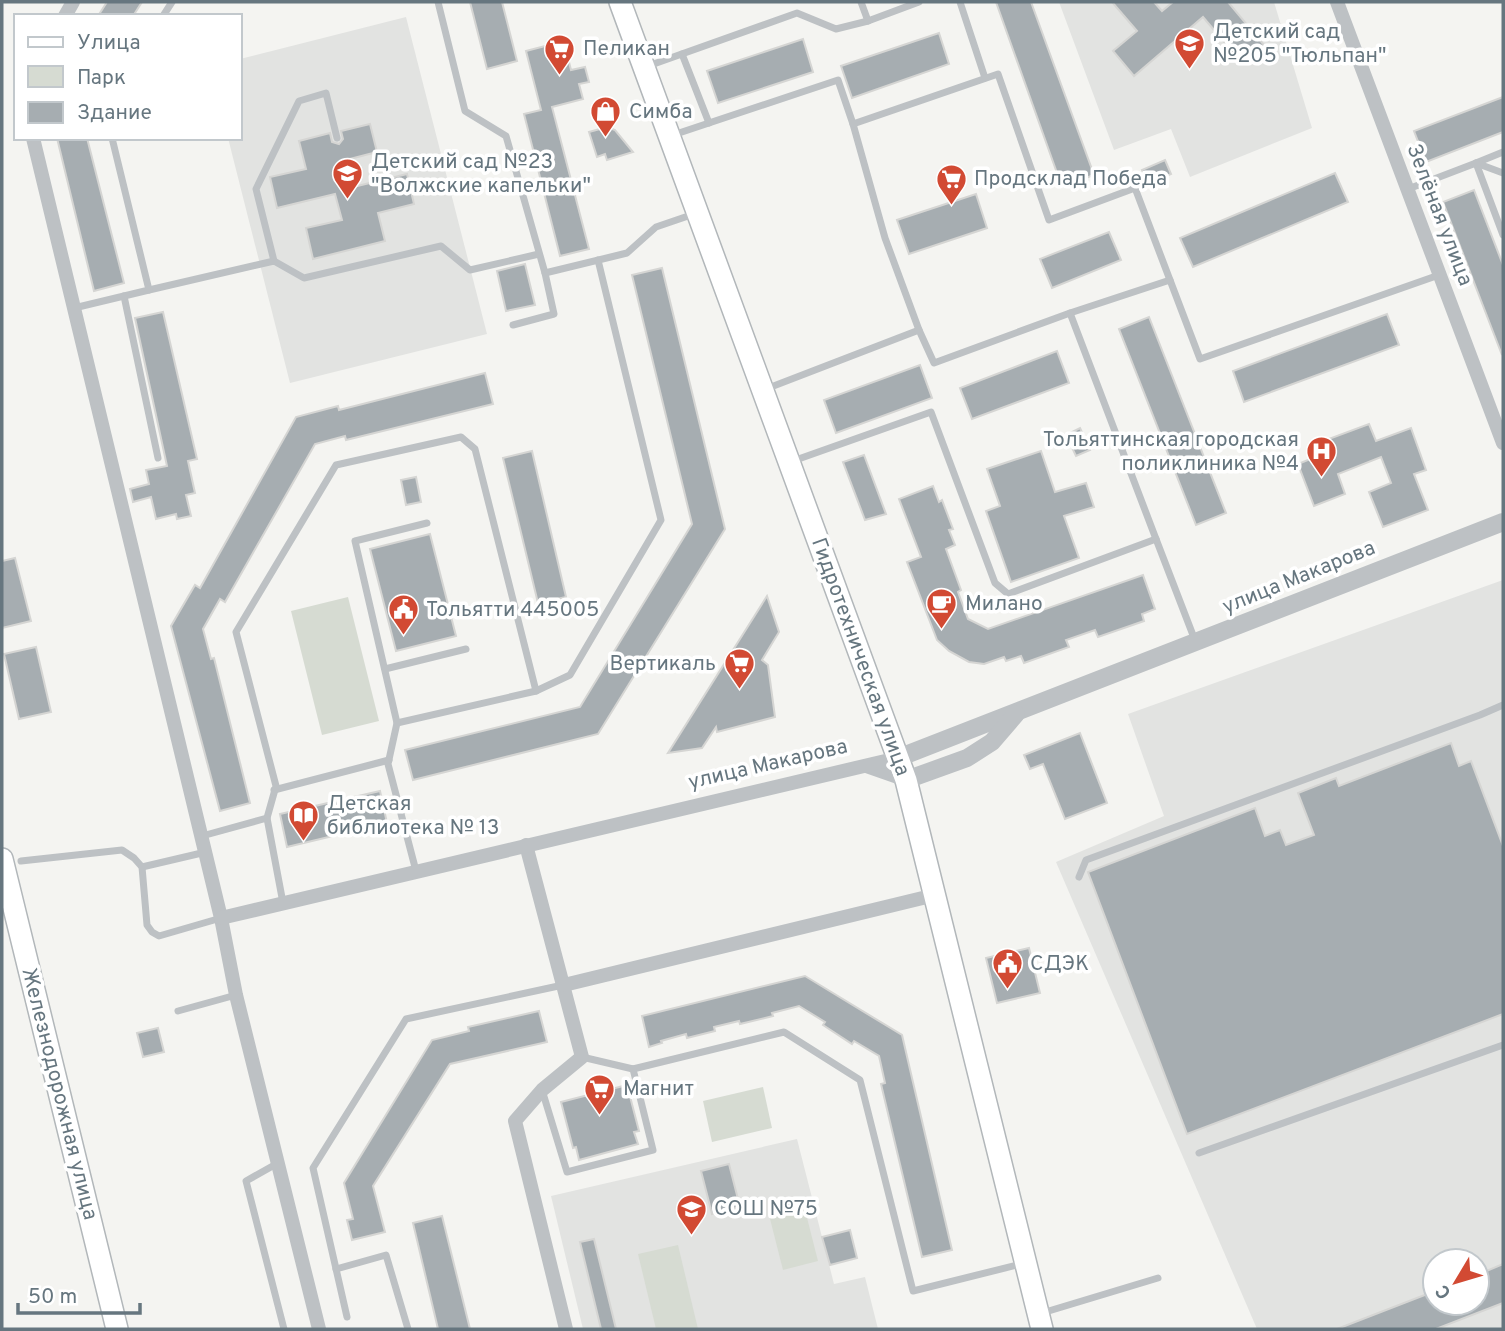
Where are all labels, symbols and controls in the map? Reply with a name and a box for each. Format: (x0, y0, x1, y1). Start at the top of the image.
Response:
legend (14, 14, 242, 140)
place label: Детский сад №205 "Тюльпан" (1213, 19, 1386, 70)
school or university icon: Детский сад №205 "Тюльпан" (1173, 27, 1207, 71)
text: Улица (77, 30, 141, 57)
supermarket icon: Пеликан (543, 32, 577, 76)
place label: Пеликан (583, 36, 670, 63)
text: Парк (77, 65, 126, 92)
shop icon: Симба (589, 95, 623, 139)
place label: Симба (629, 99, 693, 126)
text: Здание (77, 100, 152, 127)
street label: Зелёная улица (1400, 140, 1478, 290)
place label: Детский сад №23 "Волжские капельки" (371, 149, 591, 200)
school or university icon: Детский сад №23 "Волжские капельки" (331, 157, 365, 201)
supermarket icon: Продсклад Победа (934, 162, 968, 206)
place label: Продсклад Победа (974, 166, 1167, 193)
place label: Тольяттинская городская поликлиника №4 (1043, 427, 1299, 478)
hospital icon: Тольяттинская городская поликлиника №4 (1305, 435, 1339, 479)
street label: Гидротехническая улица (804, 534, 916, 780)
street label: улица Макарова (1219, 535, 1379, 621)
cafe icon: Милано (925, 587, 959, 631)
place label: Милано (965, 591, 1043, 618)
public building icon: Тольятти 445005 (386, 593, 420, 637)
place label: Тольятти 445005 (426, 597, 599, 624)
supermarket icon: Вертикаль (722, 647, 756, 691)
place label: Вертикаль (609, 651, 716, 678)
street label: улица Макарова (686, 734, 850, 796)
place label: Детская библиотека № 13 (327, 791, 499, 842)
library icon: Детская библиотека № 13 (287, 799, 321, 843)
public building icon: СДЭК (990, 947, 1024, 991)
place label: СДЭК (1030, 951, 1089, 978)
street label: Железнодорожная улица (15, 965, 103, 1223)
supermarket icon: Магнит (583, 1072, 617, 1116)
place label: Магнит (623, 1076, 694, 1103)
school or university icon: СОШ №75 (674, 1192, 708, 1236)
place label: СОШ №75 (714, 1196, 818, 1223)
north arrow (1421, 1247, 1491, 1317)
scale bar (18, 1272, 140, 1316)
text: С (1431, 1279, 1457, 1303)
text: 50 m (28, 1284, 77, 1311)

